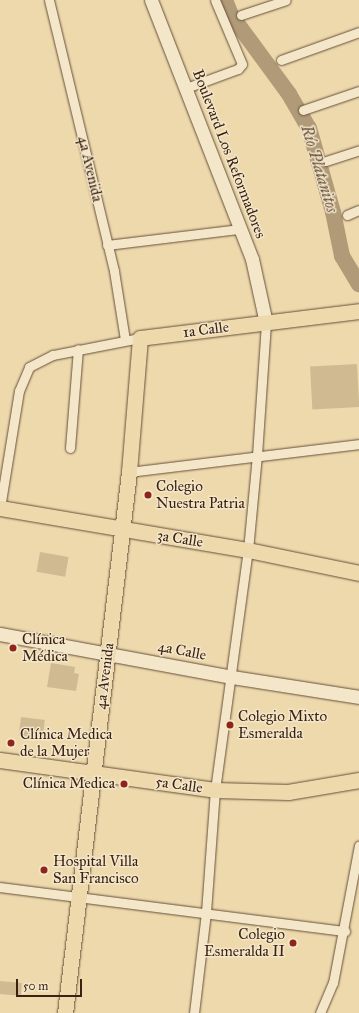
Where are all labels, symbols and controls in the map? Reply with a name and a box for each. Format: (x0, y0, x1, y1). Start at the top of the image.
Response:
street label: Boulevard Los Reformadores (188, 67, 270, 241)
water label: Río Platanitos (297, 123, 341, 215)
street label: 4a Avenida (74, 134, 106, 204)
street label: 1a Calle (182, 318, 230, 342)
place label: Colegio Nuestra Patria (156, 477, 245, 512)
marker: Colegio Nuestra Patria (143, 490, 153, 500)
street label: 3a Calle (156, 526, 204, 552)
place label: Clínica Médica (22, 630, 68, 665)
street label: 4a Calle (156, 638, 208, 664)
marker: Clínica Médica (7, 642, 19, 654)
street label: 4a Avenida (92, 642, 118, 710)
place label: Colegio Mixto Esmeralda (238, 707, 327, 742)
marker: Colegio Mixto Esmeralda (225, 720, 235, 730)
place label: Clínica Medica de la Mujer (20, 725, 112, 760)
marker: Clínica Medica de la Mujer (5, 737, 17, 749)
street label: 5a Calle (154, 773, 204, 797)
place label: Clínica Medica (23, 775, 115, 793)
marker: Clínica Medica (118, 778, 130, 790)
place label: Hospital Villa San Francisco (53, 852, 139, 887)
marker: Hospital Villa San Francisco (38, 864, 50, 876)
place label: Colegio Esmeralda II (204, 925, 285, 960)
marker: Colegio Esmeralda II (288, 938, 298, 948)
scale bar (18, 971, 84, 997)
text: 50 m (23, 979, 48, 993)

